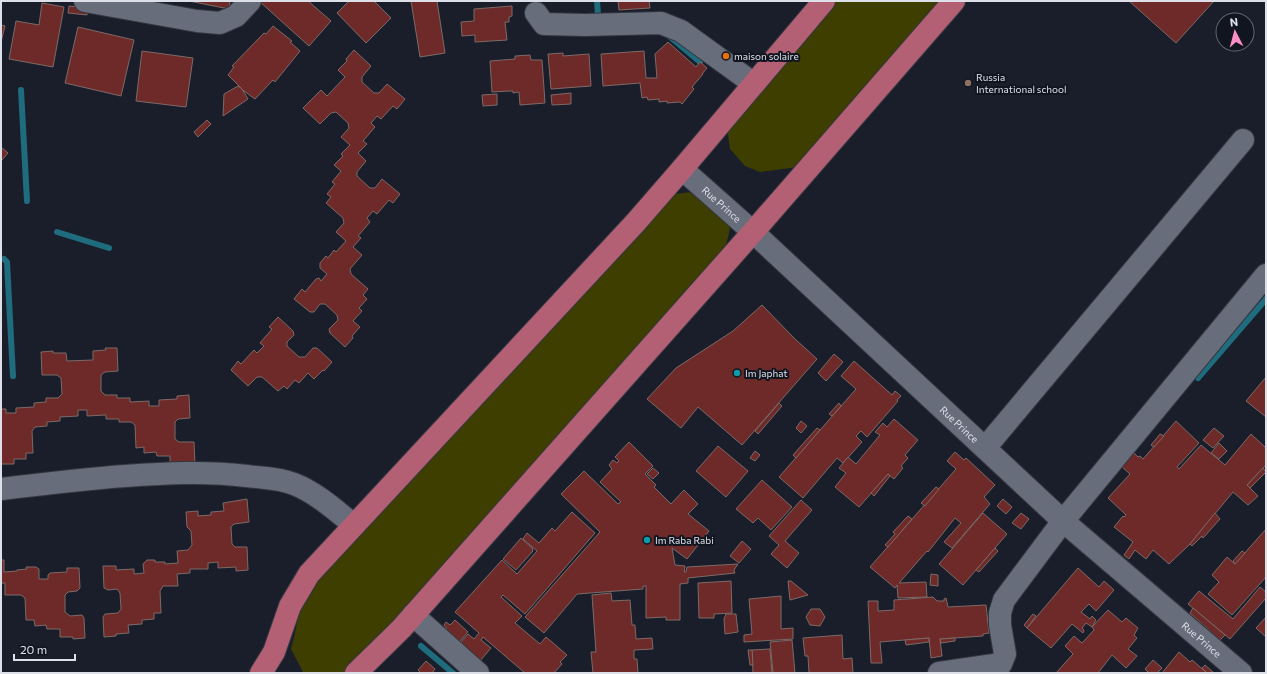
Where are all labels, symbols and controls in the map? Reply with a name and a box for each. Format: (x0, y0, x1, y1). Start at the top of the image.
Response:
north arrow (1215, 12, 1255, 52)
text: N (1229, 15, 1239, 28)
place label: maison solaire (734, 50, 799, 62)
marker: maison solaire (721, 51, 731, 61)
place label: Russia International school (976, 71, 1067, 95)
marker: Russia International school (963, 78, 973, 88)
street label: Rue Prince (700, 184, 744, 225)
place label: Im Japhat (745, 367, 788, 379)
marker: Im Japhat (732, 368, 742, 378)
street label: Rue Prince (938, 403, 981, 445)
place label: Im Raba Rabi (655, 534, 714, 546)
marker: Im Raba Rabi (642, 535, 652, 545)
street label: Rue Prince (1179, 619, 1224, 660)
scale bar (14, 636, 75, 662)
text: 20 m (20, 642, 47, 656)

